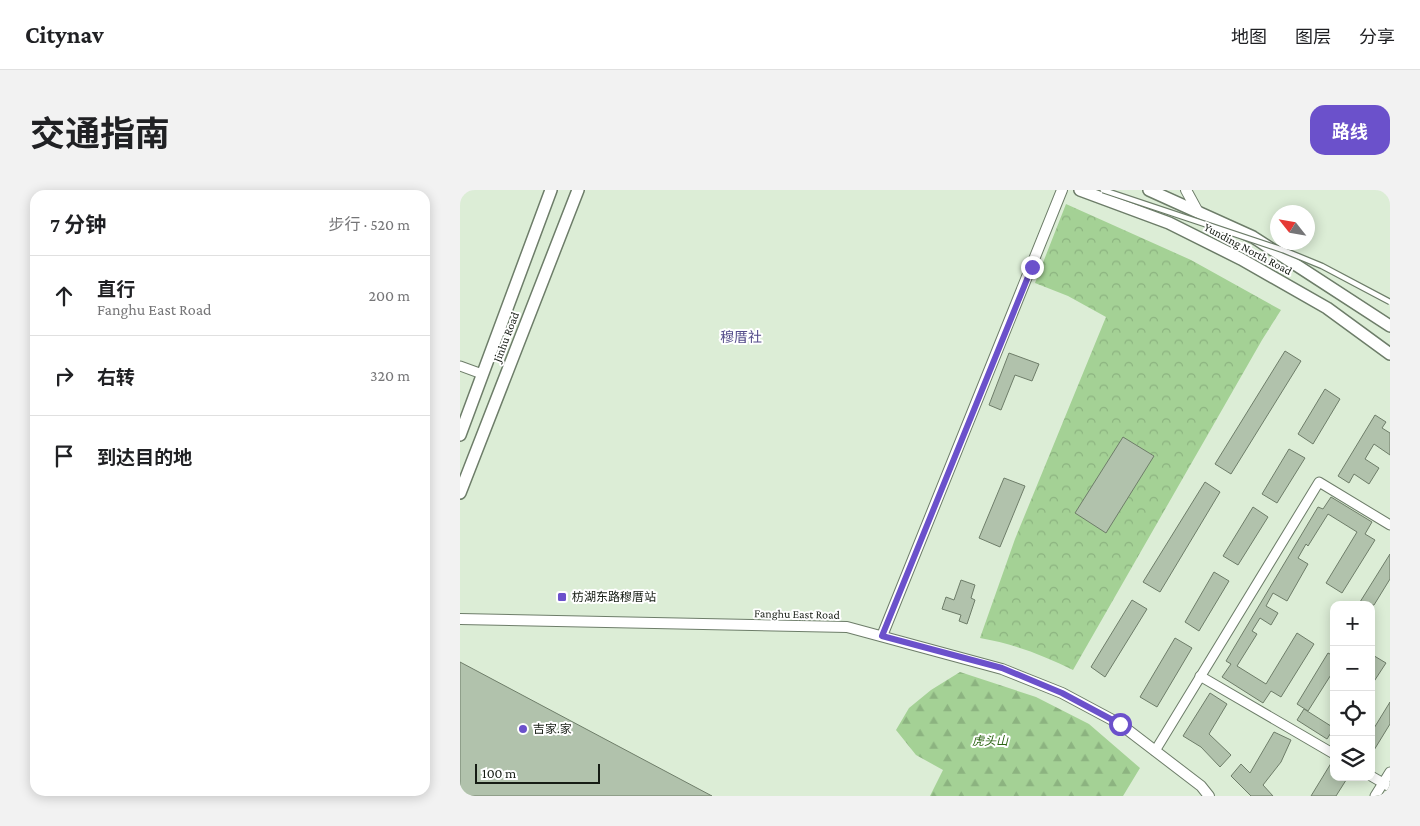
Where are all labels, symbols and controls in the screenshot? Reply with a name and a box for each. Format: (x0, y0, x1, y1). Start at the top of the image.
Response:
text: Citynav (25, 21, 104, 48)
text: 地图 (1231, 27, 1267, 47)
text: 图层 (1295, 27, 1331, 47)
text: 分享 (1359, 27, 1395, 47)
button: 路线 (1310, 105, 1390, 155)
text: 交通指南 (30, 115, 170, 154)
north arrow (1270, 205, 1315, 250)
text: 7 分钟 (50, 213, 106, 237)
text: 步行 · 520 m (328, 216, 410, 233)
street label: Yunding North Road (1202, 220, 1295, 278)
route end (1021, 256, 1044, 279)
text: 直行 (97, 279, 135, 300)
icon: ahead (50, 282, 78, 310)
text: 200 m (368, 287, 410, 304)
text: Fanghu East Road (97, 301, 211, 318)
street label: Jinhu Road (490, 309, 522, 365)
district label: 穆厝社 (720, 329, 762, 345)
icon: right (50, 362, 78, 390)
text: 右转 (97, 367, 135, 388)
text: 320 m (370, 367, 410, 384)
icon: arrive (50, 442, 78, 470)
text: 到达目的地 (97, 447, 192, 468)
place label: 枋湖东路穆厝站 (572, 590, 656, 604)
marker: 枋湖东路穆厝站 (556, 591, 568, 603)
map controls (1330, 601, 1375, 781)
button: + (1330, 601, 1375, 646)
street label: Fanghu East Road (754, 606, 841, 622)
button: − (1330, 646, 1375, 691)
button: locate (1330, 691, 1375, 736)
route start (1109, 713, 1132, 736)
place label: 吉家.家 (533, 722, 572, 736)
marker: 吉家.家 (517, 723, 529, 735)
park label: 虎头山 (972, 734, 1009, 748)
button: layers (1330, 736, 1375, 781)
scale bar (475, 761, 600, 784)
text: 100 m (482, 765, 516, 781)

